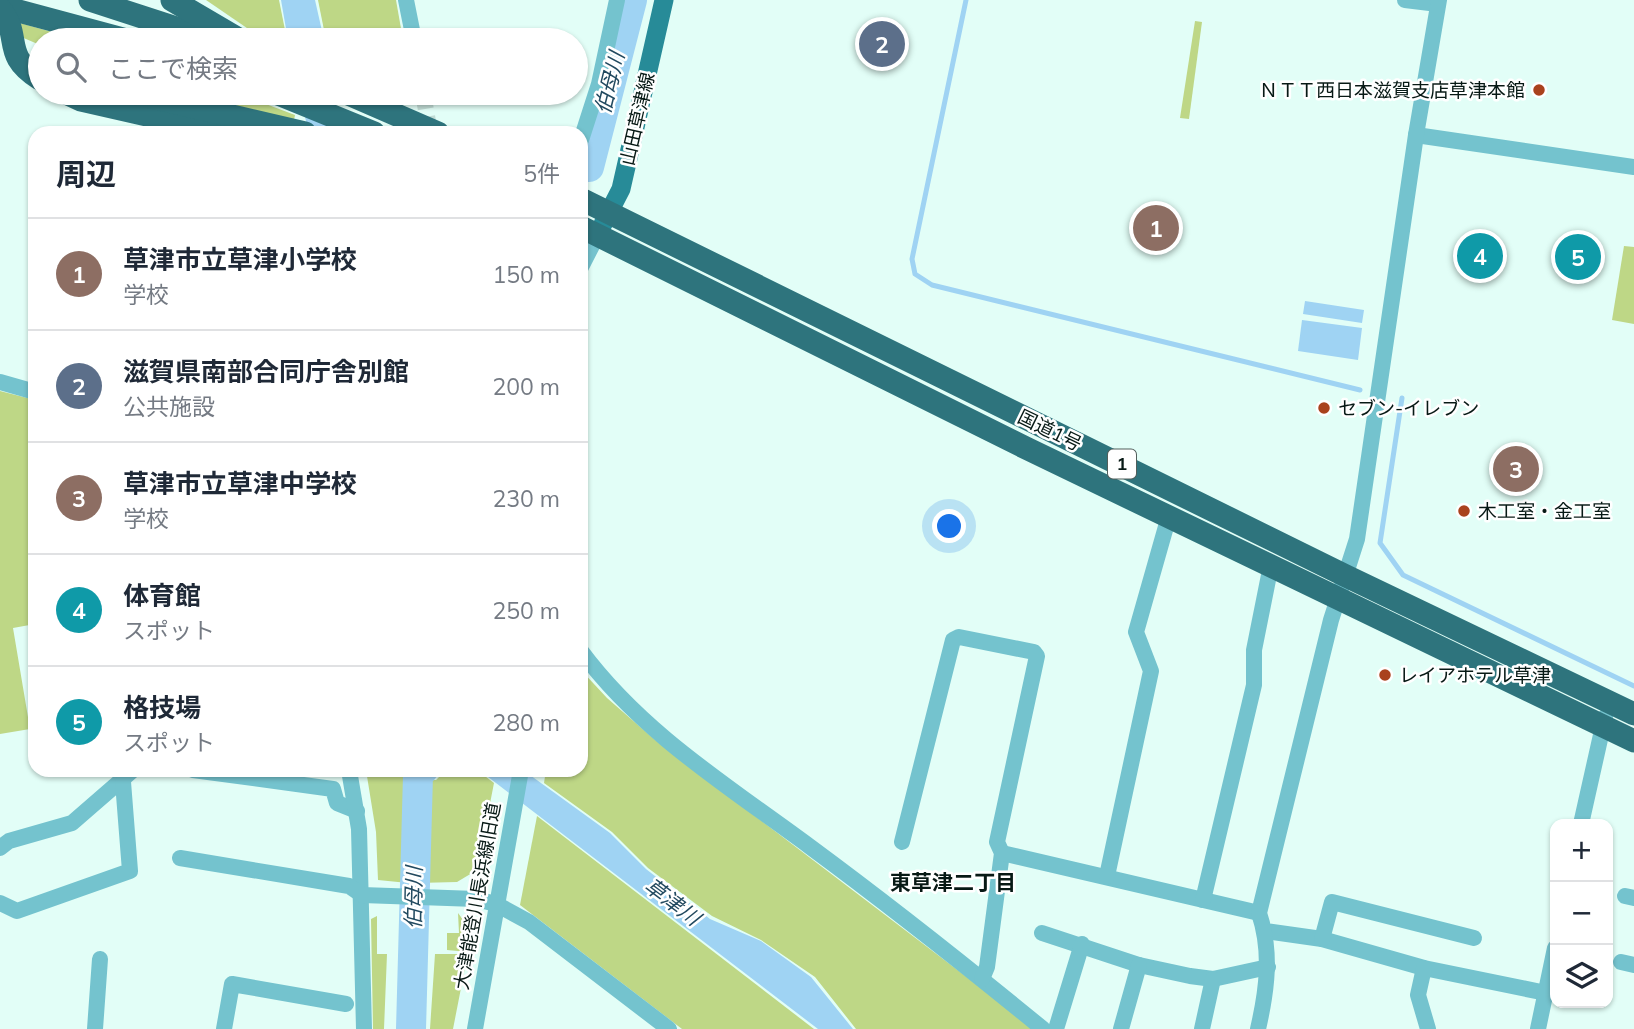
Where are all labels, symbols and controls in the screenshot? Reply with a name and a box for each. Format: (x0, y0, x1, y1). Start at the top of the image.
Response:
pin: 2 (859, 18, 905, 70)
search box (28, 28, 588, 105)
water label: 伯母川 (589, 47, 630, 116)
icon: search (52, 48, 90, 86)
text: ここで検索 (108, 52, 238, 85)
street label: 山田草津線 (615, 70, 659, 168)
place label: ＮＴＴ西日本滋賀支店草津本館 (1259, 78, 1525, 102)
marker: ＮＴＴ西日本滋賀支店草津本館 (1531, 82, 1547, 98)
text: 周辺 (56, 155, 116, 193)
text: 5件 (523, 159, 560, 188)
pin: 1 (1133, 202, 1179, 254)
pin: 4 (1457, 230, 1503, 282)
pin: 5 (1555, 231, 1601, 283)
text: 草津市立草津小学校 (123, 243, 357, 276)
text: 1 (72, 260, 86, 289)
text: 150 m (492, 260, 560, 289)
text: 学校 (123, 280, 169, 309)
text: 滋賀県南部合同庁舎別館 (123, 355, 409, 388)
text: 2 (72, 372, 86, 401)
text: 200 m (492, 372, 560, 401)
text: 公共施設 (123, 392, 215, 421)
place label: セブン-イレブン (1338, 396, 1479, 420)
marker: セブン-イレブン (1316, 400, 1332, 416)
street label: 国道1号 (1014, 404, 1086, 456)
pin: 3 (1493, 443, 1539, 495)
road number: 1 (1108, 450, 1136, 478)
text: 草津市立草津中学校 (123, 467, 357, 500)
text: 3 (72, 484, 86, 513)
text: 230 m (492, 484, 560, 513)
place label: 木工室・金工室 (1478, 499, 1611, 523)
marker: 木工室・金工室 (1456, 503, 1472, 519)
text: 学校 (123, 504, 169, 533)
your location (932, 509, 966, 543)
text: 体育館 (123, 579, 201, 612)
text: 4 (72, 596, 86, 625)
text: 250 m (492, 596, 560, 625)
text: スポット (123, 616, 215, 645)
place label: レイアホテル草津 (1399, 663, 1551, 687)
marker: レイアホテル草津 (1377, 667, 1393, 683)
text: 格技場 (123, 691, 201, 724)
text: 5 (72, 708, 86, 737)
text: 280 m (492, 708, 560, 737)
text: スポット (123, 728, 215, 757)
street label: 大津能登川長浜線旧道 (449, 800, 505, 992)
map controls (1550, 819, 1613, 1008)
button: + (1550, 819, 1613, 882)
water label: 伯母川 (399, 864, 427, 930)
district label: 東草津二丁目 (890, 869, 1016, 895)
water label: 草津川 (640, 872, 707, 932)
button: − (1550, 882, 1613, 945)
button: layers (1550, 945, 1613, 1008)

